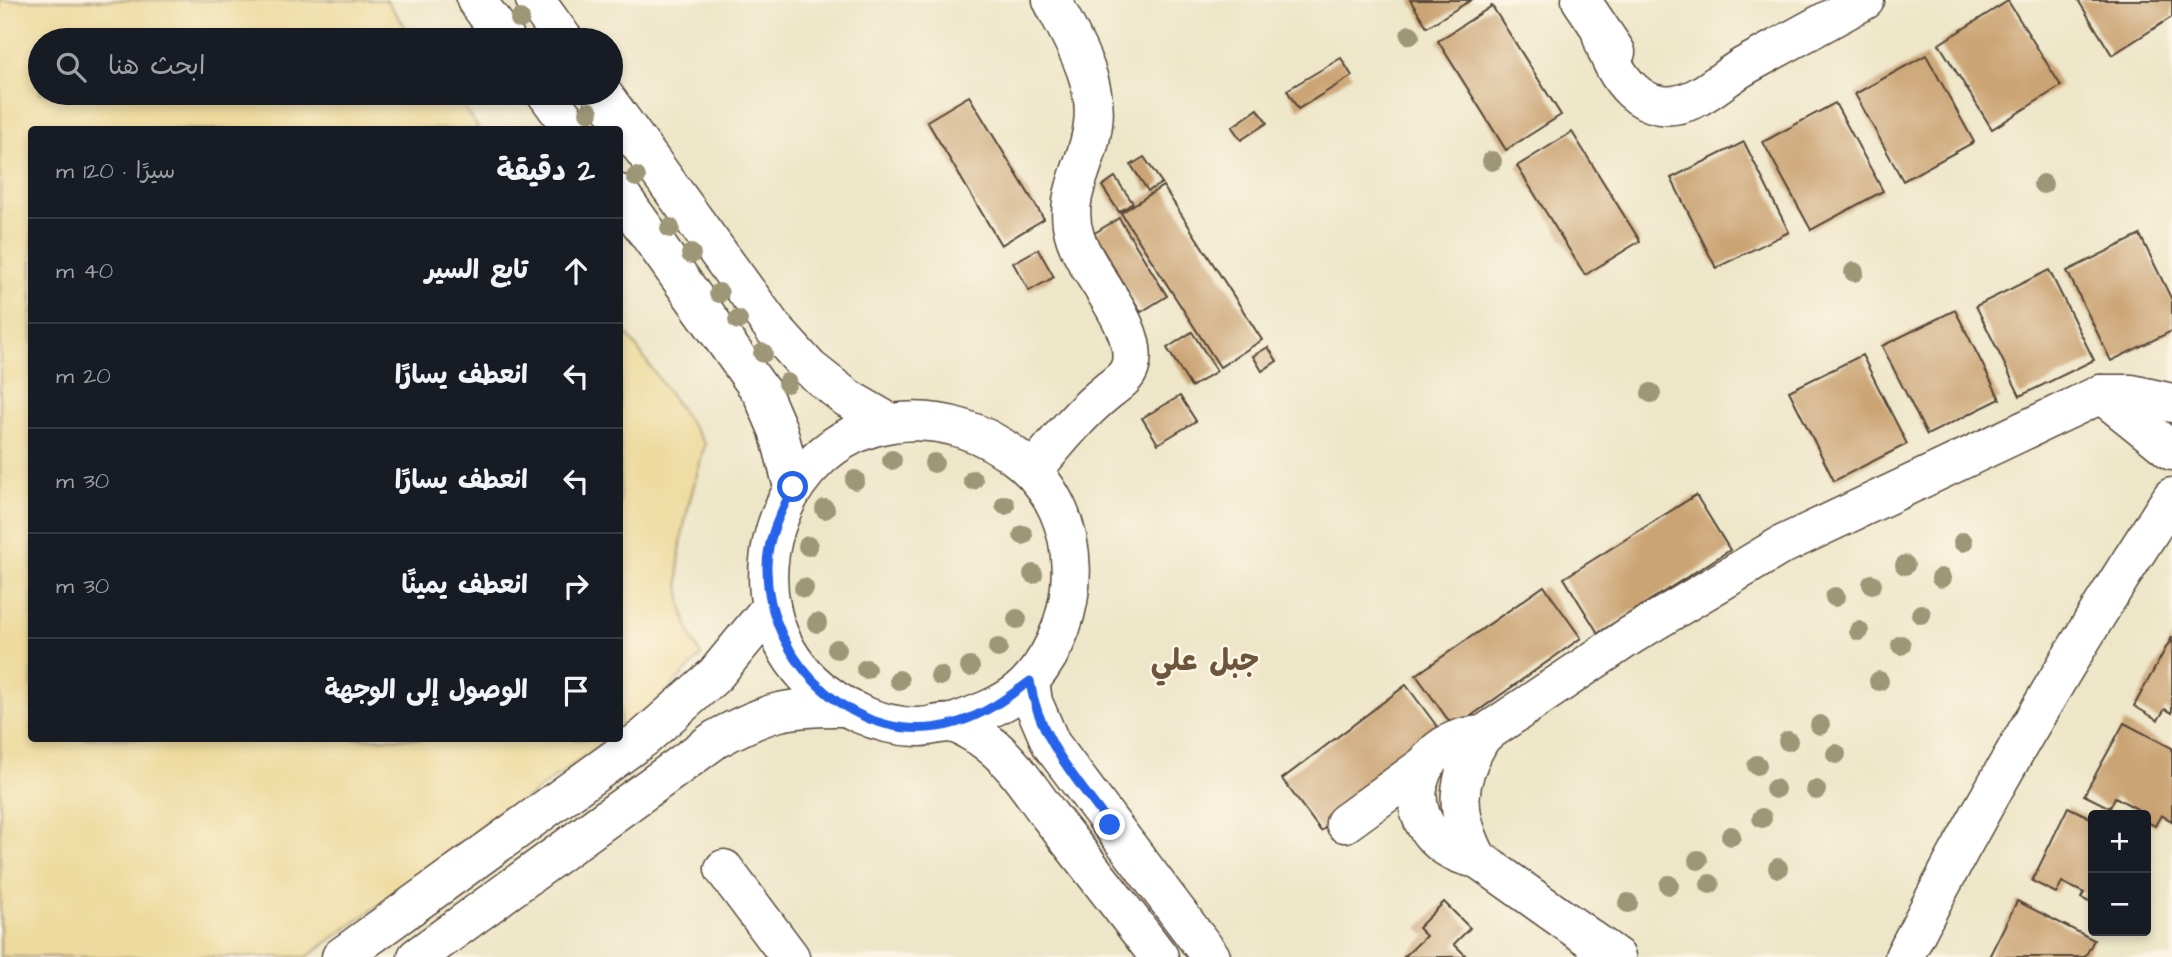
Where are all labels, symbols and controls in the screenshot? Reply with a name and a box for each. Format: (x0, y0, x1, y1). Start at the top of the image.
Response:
search box (28, 28, 623, 105)
icon: search (52, 48, 90, 86)
text: ابحث هنا (108, 48, 205, 84)
text: 2 دقيقة (497, 150, 595, 192)
text: سيرًا · 120 m (56, 155, 175, 187)
text: تابع السير (425, 252, 528, 288)
icon: ahead (557, 252, 595, 290)
text: 40 m (56, 255, 113, 287)
text: انعطف يسارًا (395, 357, 528, 393)
icon: left (557, 357, 595, 395)
text: 20 m (56, 360, 111, 392)
text: انعطف يسارًا (395, 462, 528, 498)
icon: left (557, 462, 595, 500)
text: 30 m (56, 465, 109, 497)
route start (777, 471, 808, 502)
text: انعطف يمينًا (401, 567, 528, 603)
icon: right (557, 567, 595, 605)
text: 30 m (56, 570, 109, 602)
district label: جبل علي (1151, 640, 1259, 686)
text: الوصول إلى الوجهة (324, 672, 528, 708)
icon: arrive (557, 672, 595, 710)
route end (1094, 809, 1125, 840)
map controls (2088, 810, 2151, 936)
button: + (2088, 810, 2151, 873)
button: − (2088, 873, 2151, 936)

